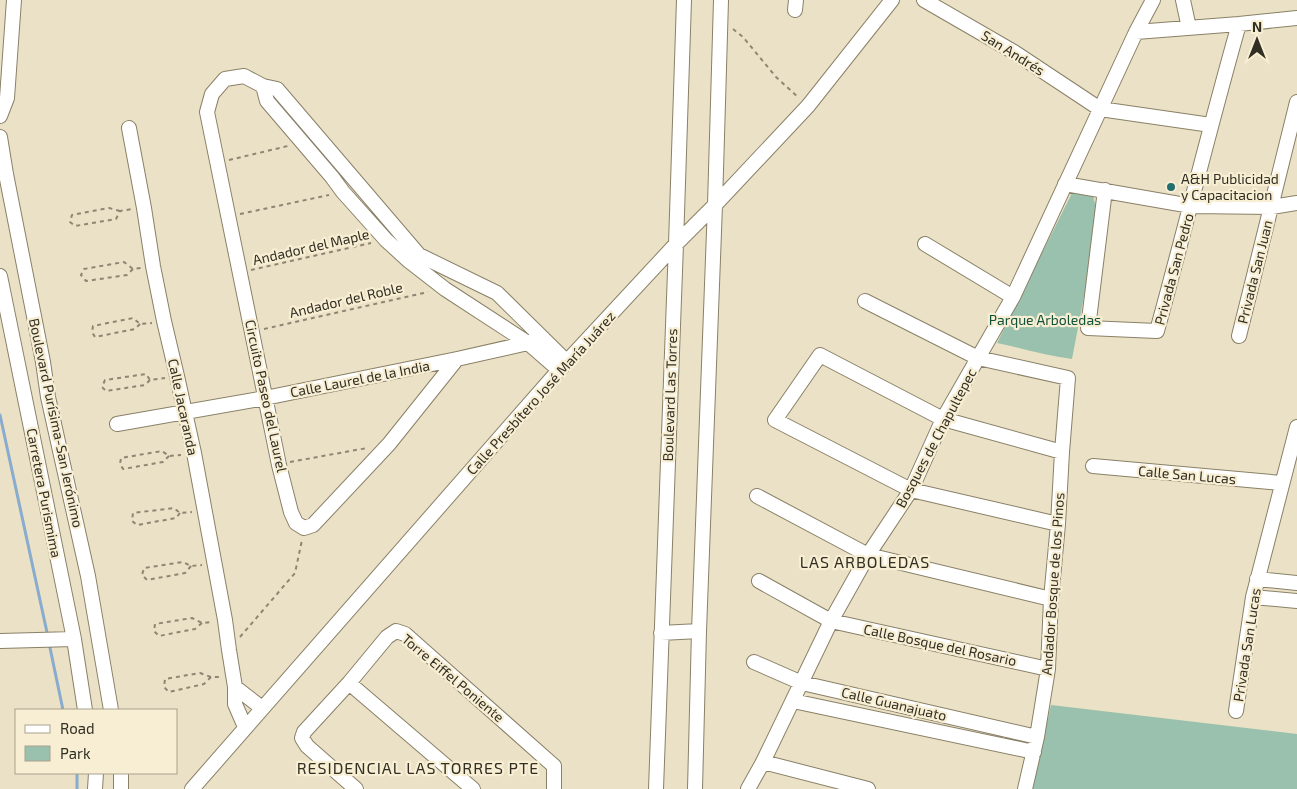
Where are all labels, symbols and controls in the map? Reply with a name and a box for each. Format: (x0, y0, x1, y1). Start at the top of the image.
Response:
north arrow (1232, 15, 1282, 65)
text: N (1252, 18, 1262, 35)
street label: San Andrés (978, 26, 1048, 79)
place label: A&H Publicidad y Capacitacion (1181, 170, 1279, 203)
marker: A&H Publicidad y Capacitacion (1165, 181, 1177, 193)
street label: Privada San Pedro (1150, 211, 1197, 327)
street label: Privada San Juan (1233, 218, 1276, 326)
street label: Andador del Maple (251, 225, 371, 268)
street label: Andador del Roble (288, 278, 404, 321)
street label: Calle Presbítero José María Juárez (463, 307, 619, 478)
park label: Parque Arboledas (989, 311, 1101, 328)
street label: Boulevard Purísima-San Jerónimo (26, 317, 87, 529)
street label: Circuito Paseo del Laurel (242, 318, 291, 475)
street label: Boulevard Las Torres (659, 328, 680, 462)
street label: Calle Jacaranda (165, 357, 202, 457)
street label: Calle Laurel de la India (289, 357, 431, 400)
street label: Bosques de Chapultepec (892, 365, 980, 510)
street label: Carretera Purismima (24, 427, 65, 559)
street label: Calle San Lucas (1137, 462, 1237, 487)
street label: Andador Bosque de los Pinos (1038, 492, 1067, 676)
district label: LAS ARBOLEDAS (800, 552, 930, 571)
street label: Privada San Lucas (1229, 587, 1264, 703)
street label: Calle Bosque del Rosario (862, 620, 1018, 669)
street label: Torre Eiffel Poniente (399, 630, 508, 725)
street label: Calle Guanajuato (840, 683, 948, 724)
legend (15, 709, 178, 774)
text: Road (60, 719, 95, 737)
text: Park (60, 744, 91, 762)
district label: RESIDENCIAL LAS TORRES PTE (297, 758, 539, 777)

